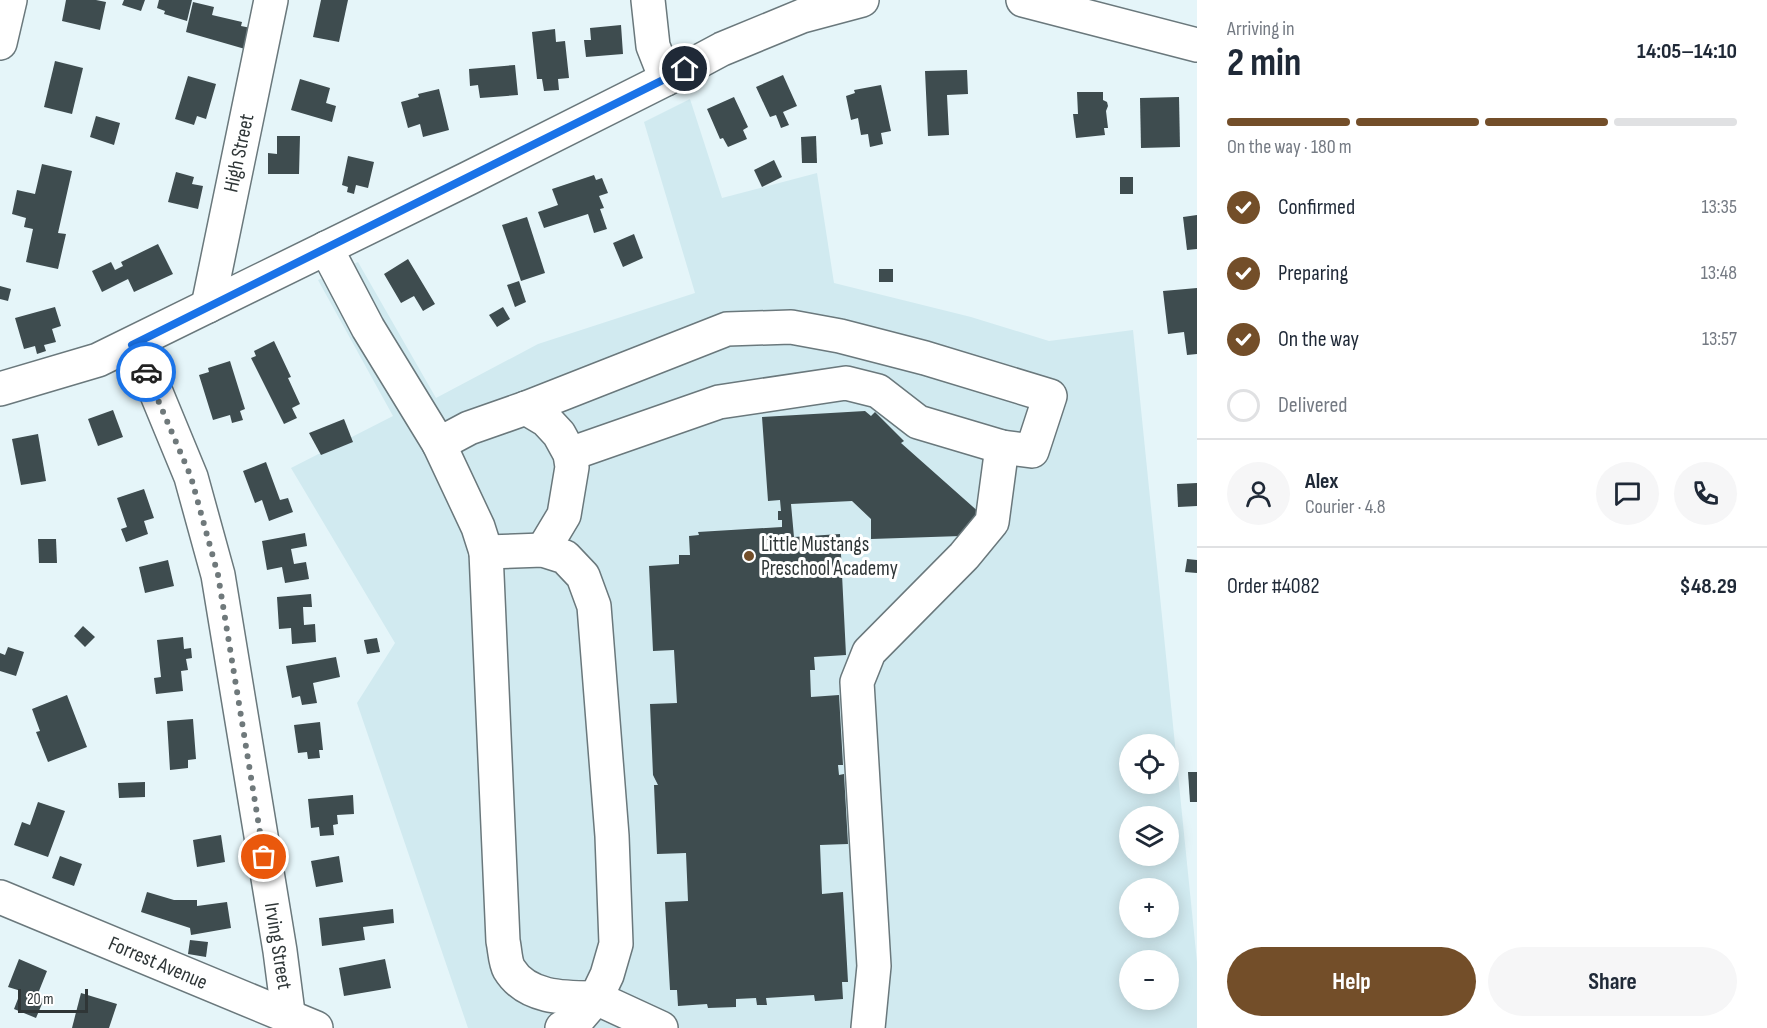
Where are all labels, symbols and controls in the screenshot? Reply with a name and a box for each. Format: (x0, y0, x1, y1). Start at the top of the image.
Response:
text: Arriving in (1227, 17, 1295, 41)
text: 14:05–14:10 (1637, 38, 1737, 65)
text: 2 min (1227, 40, 1301, 87)
pin (659, 43, 710, 94)
icon: home (668, 52, 701, 85)
street label: High Street (218, 111, 260, 195)
text: On the way · 180 m (1227, 135, 1352, 159)
icon: check (1227, 191, 1260, 224)
text: Confirmed (1278, 194, 1355, 221)
text: 13:35 (1701, 195, 1737, 219)
icon: check (1227, 257, 1260, 290)
text: Preparing (1278, 260, 1348, 287)
text: 13:48 (1701, 261, 1737, 285)
icon: check (1227, 323, 1260, 356)
text: On the way (1278, 326, 1359, 353)
text: 13:57 (1702, 327, 1737, 351)
courier (116, 342, 176, 402)
icon: car (130, 356, 163, 389)
text: Delivered (1278, 392, 1347, 419)
button: person (1227, 462, 1290, 525)
button: chat (1596, 462, 1659, 525)
button: phone (1674, 462, 1737, 525)
text: Alex (1305, 468, 1338, 495)
text: Courier · 4.8 (1305, 495, 1386, 519)
place label: Little Mustangs Preschool Academy (761, 532, 898, 581)
marker: Little Mustangs Preschool Academy (742, 549, 756, 563)
text: Order #4082 (1227, 573, 1320, 600)
text: $48.29 (1680, 573, 1737, 600)
map controls (1119, 734, 1179, 1010)
button: locate (1119, 734, 1179, 794)
button: layers (1119, 806, 1179, 866)
pin (238, 831, 289, 882)
icon: bag (247, 840, 280, 873)
button: + (1119, 878, 1179, 938)
street label: Irving Street (259, 901, 297, 991)
street label: Forrest Avenue (105, 931, 211, 995)
button: Help (1227, 947, 1476, 1016)
button: Share (1488, 947, 1737, 1016)
button: − (1119, 950, 1179, 1010)
scale bar (18, 986, 88, 1014)
text: 20 m (27, 990, 54, 1009)

